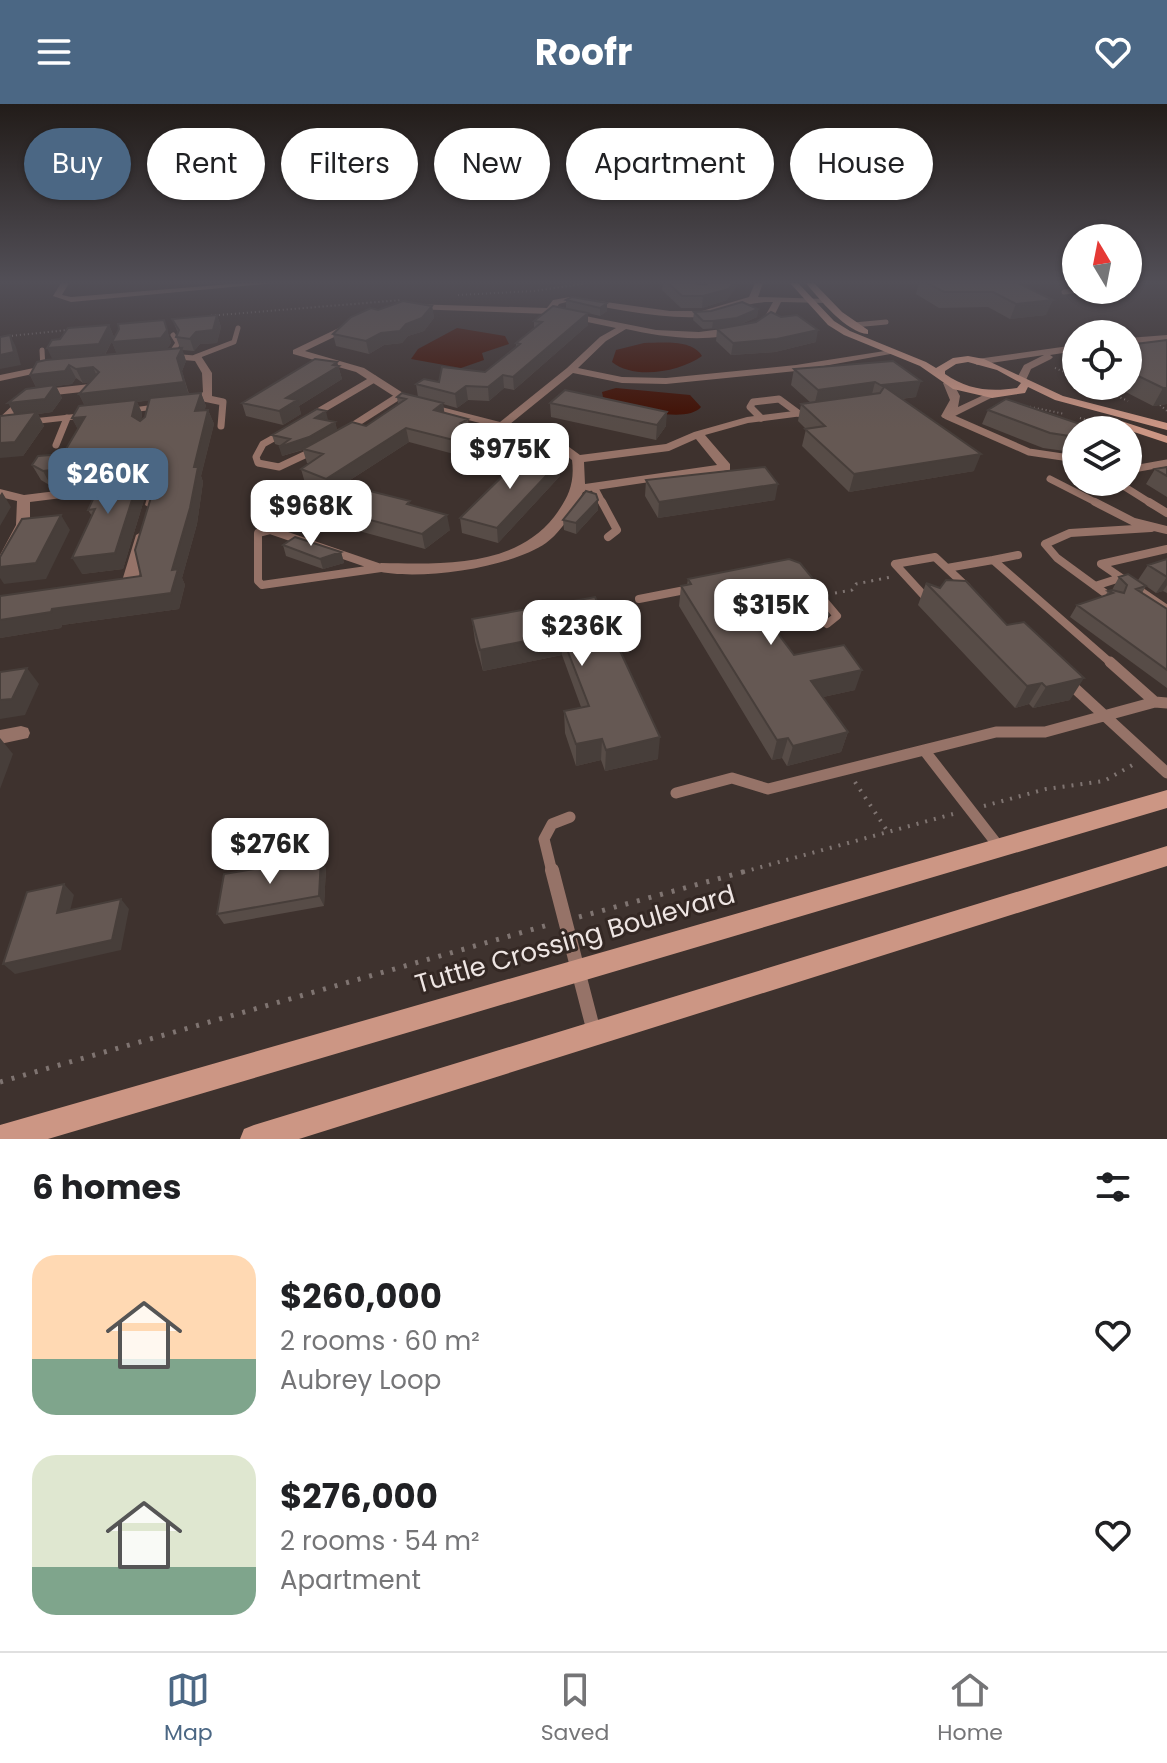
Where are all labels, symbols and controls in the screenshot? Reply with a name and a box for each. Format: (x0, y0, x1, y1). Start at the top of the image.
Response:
text: Roofr (535, 27, 632, 78)
icon: menu (32, 30, 76, 74)
icon: heart (1091, 30, 1135, 74)
chip: Buy (24, 128, 131, 200)
chip: Rent (147, 128, 265, 200)
chip: Filters (281, 128, 418, 200)
chip: New (434, 128, 550, 200)
chip: Apartment (566, 128, 774, 200)
chip: House (790, 128, 933, 200)
north arrow (1062, 224, 1142, 304)
map controls (1062, 224, 1142, 496)
button: locate (1062, 320, 1142, 400)
button: layers (1062, 416, 1142, 496)
pin: $975K (454, 423, 566, 491)
text: $975K (469, 431, 551, 467)
pin: $260K (52, 448, 164, 516)
text: $260K (66, 456, 150, 492)
pin: $968K (255, 480, 367, 548)
text: $968K (269, 488, 353, 524)
pin: $315K (715, 579, 827, 647)
text: $315K (732, 587, 810, 623)
pin: $236K (526, 600, 638, 668)
text: $236K (541, 608, 623, 644)
pin: $276K (214, 818, 326, 886)
text: $276K (230, 826, 310, 862)
street label: Tuttle Crossing Boulevard (411, 876, 739, 1002)
text: 6 homes (32, 1163, 181, 1211)
icon: filters (1091, 1165, 1135, 1209)
text: $260,000 (280, 1272, 442, 1320)
icon: home (96, 1287, 192, 1383)
icon: heart (1091, 1313, 1135, 1357)
text: 2 rooms · 60 m² (280, 1323, 480, 1359)
text: Aubrey Loop (280, 1362, 441, 1398)
text: $276,000 (280, 1472, 438, 1520)
icon: home (96, 1487, 192, 1583)
icon: heart (1091, 1513, 1135, 1557)
text: 2 rooms · 54 m² (280, 1523, 480, 1559)
text: Apartment (280, 1562, 421, 1598)
tab: Map (164, 1668, 213, 1749)
tab: Saved (541, 1668, 609, 1749)
tab: Home (937, 1668, 1003, 1749)

